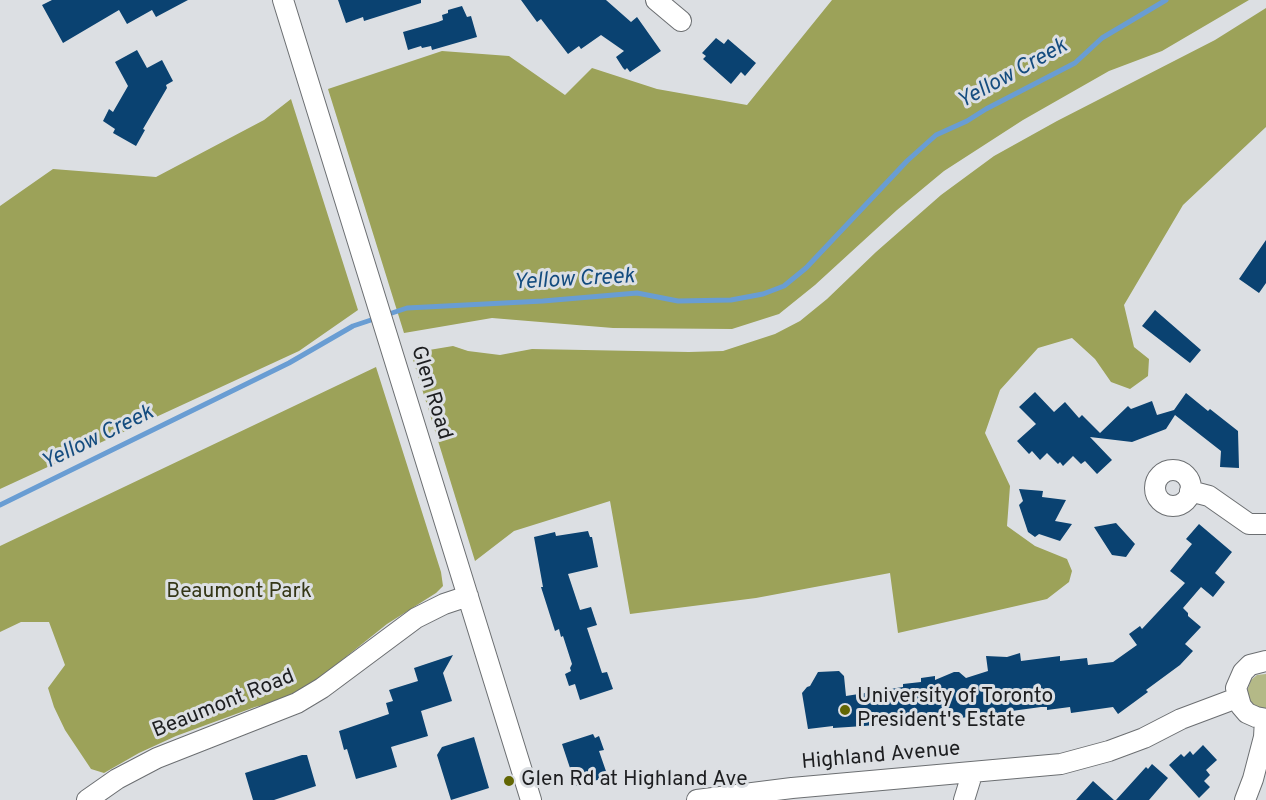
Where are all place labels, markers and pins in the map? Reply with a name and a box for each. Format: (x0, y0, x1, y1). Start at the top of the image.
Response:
place label: University of Toronto President's Estate (857, 685, 1053, 735)
marker: University of Toronto President's Estate (838, 703, 852, 717)
place label: Glen Rd at Highland Ave (521, 768, 748, 794)
marker: Glen Rd at Highland Ave (502, 774, 516, 788)

